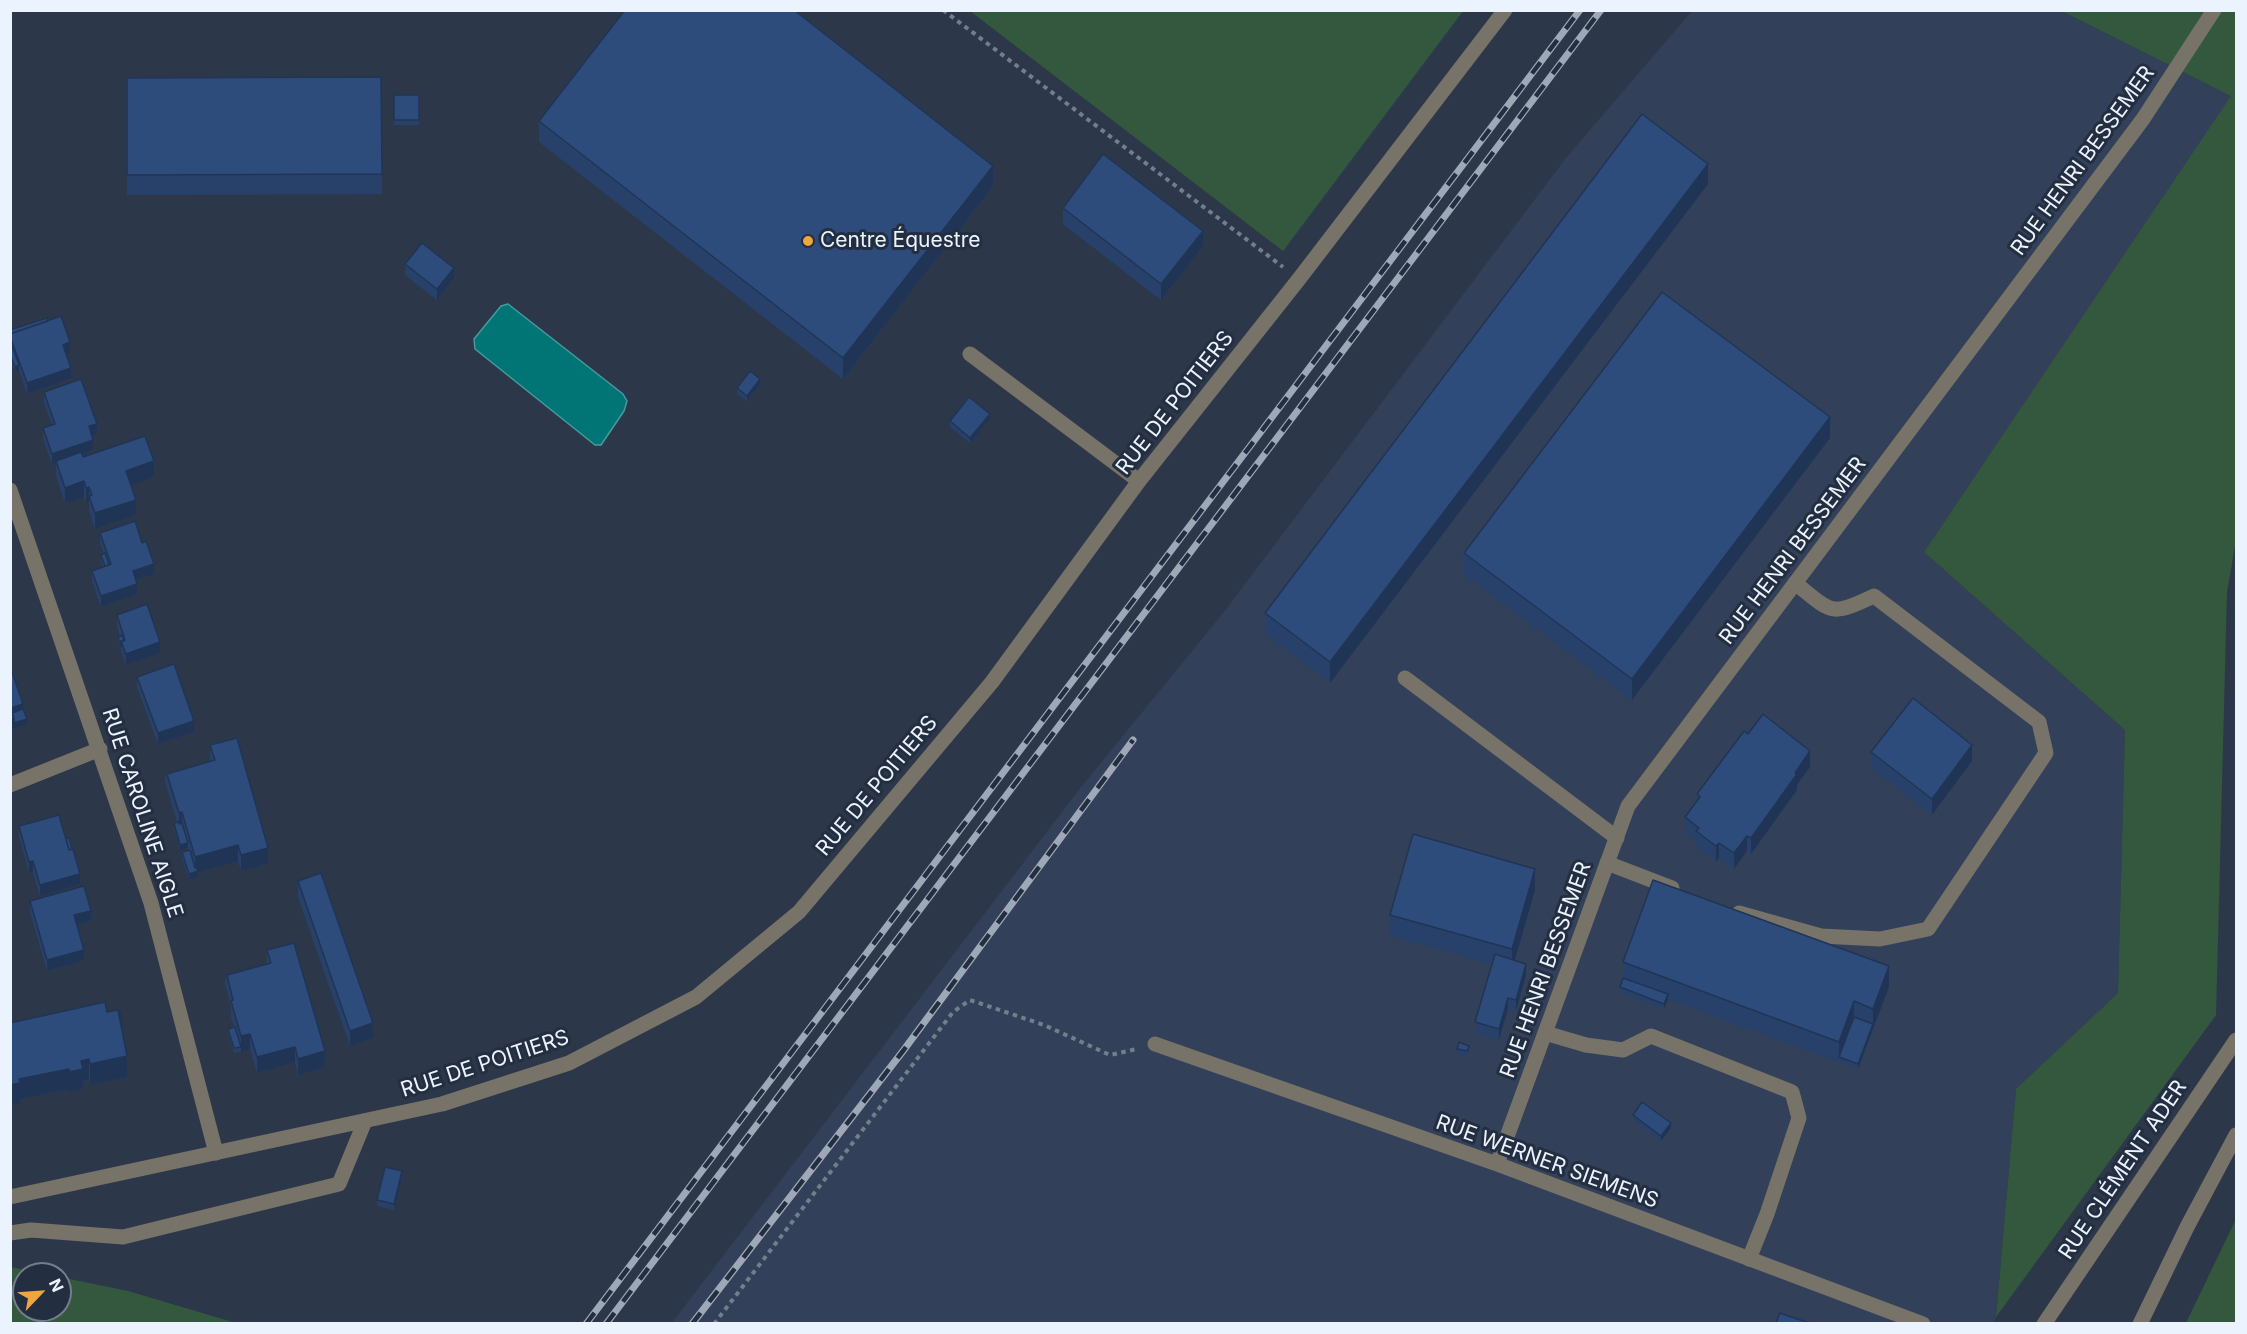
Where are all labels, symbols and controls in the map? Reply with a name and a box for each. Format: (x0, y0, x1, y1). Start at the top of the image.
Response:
street label: RUE HENRI BESSEMER (2006, 61, 2160, 261)
place label: Centre Équestre (820, 228, 980, 254)
marker: Centre Équestre (801, 234, 815, 248)
street label: RUE DE POITIERS (1111, 326, 1239, 480)
street label: RUE HENRI BESSEMER (1714, 452, 1872, 650)
street label: RUE CAROLINE AIGLE (96, 705, 188, 921)
street label: RUE DE POITIERS (811, 711, 943, 861)
street label: RUE HENRI BESSEMER (1495, 859, 1597, 1081)
street label: RUE DE POITIERS (398, 1025, 572, 1103)
street label: RUE CLÉMENT ADER (2054, 1076, 2192, 1264)
street label: RUE WERNER SIEMENS (1432, 1110, 1662, 1214)
north arrow (12, 1262, 72, 1322)
text: N (45, 1275, 68, 1295)

